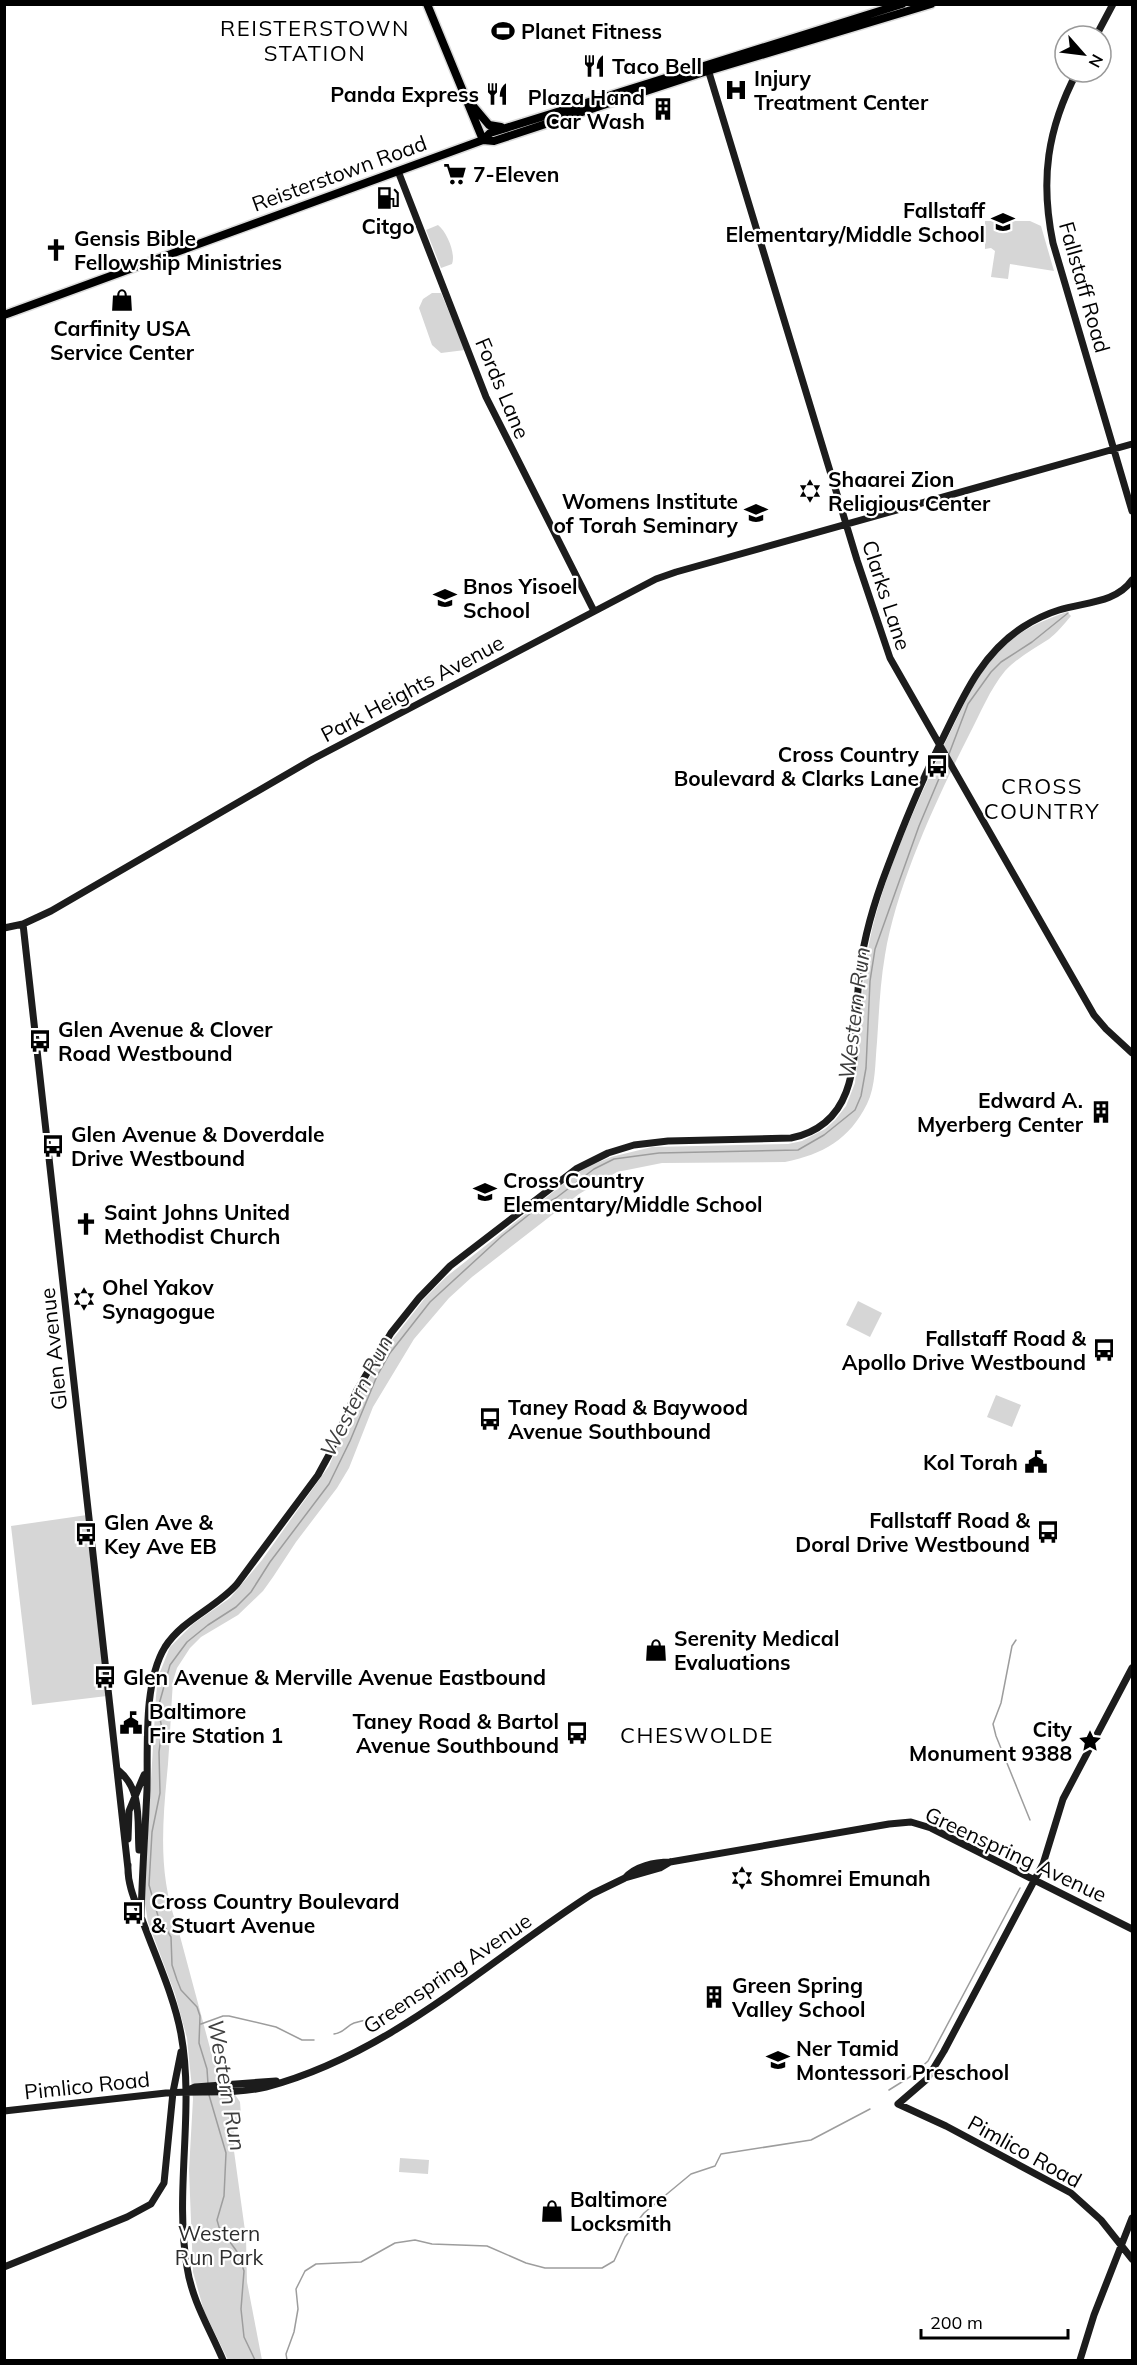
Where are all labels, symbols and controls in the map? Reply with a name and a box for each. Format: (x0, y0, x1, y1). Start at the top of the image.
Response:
district label: REISTERSTOWN STATION (220, 14, 410, 67)
sports icon: Planet Fitness (490, 18, 516, 44)
place label: Planet Fitness (521, 18, 662, 44)
north arrow (1053, 24, 1113, 84)
text: N (1085, 51, 1108, 71)
restaurant icon: Taco Bell (581, 53, 607, 79)
place label: Taco Bell (612, 53, 702, 79)
place label: Injury Treatment Center (754, 65, 929, 115)
hospital icon: Injury Treatment Center (723, 77, 749, 103)
place label: Panda Express (330, 81, 479, 107)
restaurant icon: Panda Express (484, 81, 510, 107)
place label: Plaza Hand Car Wash (528, 84, 645, 134)
building icon: Plaza Hand Car Wash (650, 96, 676, 122)
street label: Reisterstown Road (248, 129, 430, 217)
supermarket icon: 7-Eleven (442, 161, 468, 187)
place label: 7-Eleven (473, 161, 560, 187)
fuel station icon: Citgo (375, 185, 401, 211)
place label: Fallstaff Elementary/Middle School (725, 197, 986, 247)
school or university icon: Fallstaff Elementary/Middle School (990, 209, 1016, 235)
place label: Citgo (361, 213, 415, 239)
street label: Fallstaff Road (1054, 219, 1116, 355)
place label: Gensis Bible Fellowship Ministries (74, 225, 282, 275)
church icon: Gensis Bible Fellowship Ministries (43, 237, 69, 263)
shop icon: Carfinity USA Service Center (109, 287, 135, 313)
place label: Carfinity USA Service Center (50, 315, 195, 365)
street label: Fords Lane (470, 334, 536, 442)
place label: Shaarei Zion Religious Center (828, 466, 991, 516)
synagogue icon: Shaarei Zion Religious Center (797, 478, 823, 504)
place label: Womens Institute of Torah Seminary (553, 488, 739, 538)
school or university icon: Womens Institute of Torah Seminary (743, 500, 769, 526)
street label: Clarks Lane (857, 537, 917, 653)
place label: Bnos Yisoel School (463, 573, 578, 623)
school or university icon: Bnos Yisoel School (432, 585, 458, 611)
street label: Park Heights Avenue (316, 629, 508, 747)
place label: Cross Country Boulevard & Clarks Lane (674, 741, 920, 791)
bus stop icon: Cross Country Boulevard & Clarks Lane (924, 753, 950, 779)
district label: CROSS COUNTRY (984, 772, 1100, 825)
water label: Western Run (832, 945, 876, 1081)
place label: Glen Avenue & Clover Road Westbound (58, 1016, 273, 1066)
bus stop icon: Glen Avenue & Clover Road Westbound (27, 1028, 53, 1054)
place label: Edward A. Myerberg Center (917, 1087, 1084, 1137)
building icon: Edward A. Myerberg Center (1088, 1099, 1114, 1125)
place label: Glen Avenue & Doverdale Drive Westbound (71, 1121, 325, 1171)
bus stop icon: Glen Avenue & Doverdale Drive Westbound (40, 1133, 66, 1159)
place label: Cross Country Elementary/Middle School (503, 1167, 763, 1217)
school or university icon: Cross Country Elementary/Middle School (472, 1179, 498, 1205)
place label: Saint Johns United Methodist Church (104, 1199, 290, 1249)
church icon: Saint Johns United Methodist Church (73, 1211, 99, 1237)
place label: Ohel Yakov Synagogue (102, 1274, 215, 1324)
synagogue icon: Ohel Yakov Synagogue (71, 1286, 97, 1312)
street label: Glen Avenue (34, 1287, 72, 1411)
place label: Fallstaff Road & Apollo Drive Westbound (842, 1325, 1087, 1375)
water label: Western Run (313, 1330, 399, 1462)
bus stop icon: Fallstaff Road & Apollo Drive Westbound (1091, 1337, 1117, 1363)
place label: Taney Road & Baywood Avenue Southbound (508, 1394, 748, 1444)
bus stop icon: Taney Road & Baywood Avenue Southbound (477, 1406, 503, 1432)
place label: Kol Torah (923, 1449, 1018, 1475)
public building icon: Kol Torah (1023, 1449, 1049, 1475)
place label: Fallstaff Road & Doral Drive Westbound (795, 1507, 1031, 1557)
place label: Glen Ave & Key Ave EB (104, 1509, 217, 1559)
bus stop icon: Fallstaff Road & Doral Drive Westbound (1035, 1519, 1061, 1545)
bus stop icon: Glen Ave & Key Ave EB (73, 1521, 99, 1547)
place label: Serenity Medical Evaluations (674, 1625, 839, 1675)
shop icon: Serenity Medical Evaluations (643, 1637, 669, 1663)
bus stop icon: Glen Avenue & Merville Avenue Eastbound (92, 1664, 118, 1690)
place label: Glen Avenue & Merville Avenue Eastbound (123, 1664, 546, 1690)
place label: Baltimore Fire Station 1 (149, 1698, 283, 1748)
place label: Taney Road & Bartol Avenue Southbound (352, 1708, 559, 1758)
public building icon: Baltimore Fire Station 1 (118, 1710, 144, 1736)
place label: City Monument 9388 (909, 1716, 1073, 1766)
bus stop icon: Taney Road & Bartol Avenue Southbound (564, 1720, 590, 1746)
district label: CHESWOLDE (620, 1721, 774, 1749)
place icon: City Monument 9388 (1077, 1728, 1103, 1754)
street label: Greenspring Avenue (921, 1801, 1111, 1907)
synagogue icon: Shomrei Emunah (729, 1865, 755, 1891)
place label: Shomrei Emunah (760, 1865, 931, 1891)
place label: Cross Country Boulevard & Stuart Avenue (151, 1888, 400, 1938)
bus stop icon: Cross Country Boulevard & Stuart Avenue (120, 1900, 146, 1926)
street label: Greenspring Avenue (358, 1907, 536, 2039)
place label: Green Spring Valley School (731, 1972, 866, 2022)
building icon: Green Spring Valley School (701, 1984, 727, 2010)
water label: Western Run (202, 2017, 252, 2153)
place label: Ner Tamid Montessori Preschool (796, 2035, 1009, 2085)
school or university icon: Ner Tamid Montessori Preschool (765, 2047, 791, 2073)
street label: Pimlico Road (23, 2065, 151, 2105)
street label: Pimlico Road (963, 2109, 1087, 2193)
place label: Baltimore Locksmith (570, 2186, 672, 2236)
shop icon: Baltimore Locksmith (539, 2198, 565, 2224)
park label: Western Run Park (175, 2220, 264, 2270)
scale bar (921, 2302, 1068, 2340)
text: 200 m (930, 2311, 983, 2334)

